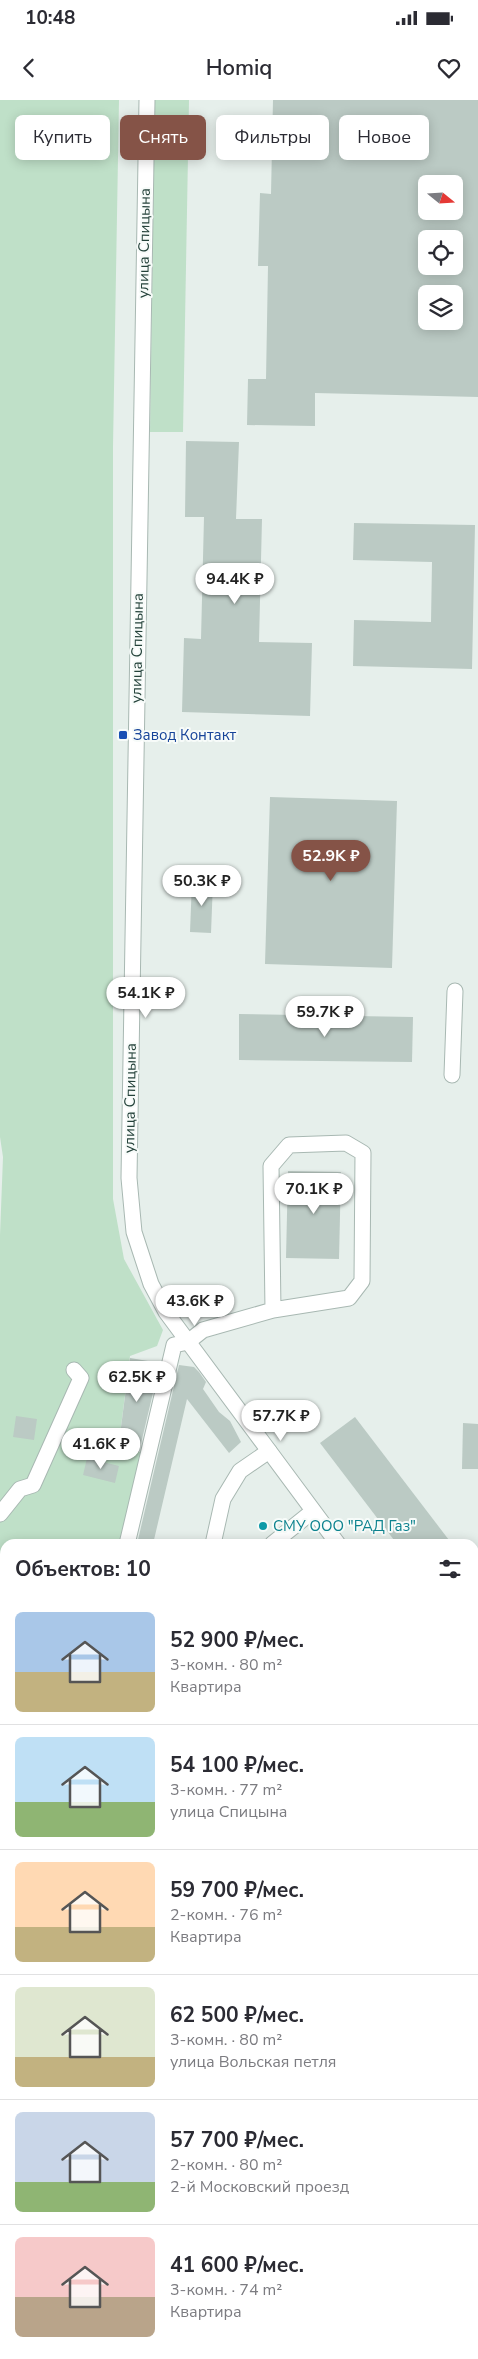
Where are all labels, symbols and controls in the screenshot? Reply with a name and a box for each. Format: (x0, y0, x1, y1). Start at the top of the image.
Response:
text: 10:48 (25, 5, 75, 31)
text: Homiq (206, 53, 272, 83)
icon: back (15, 54, 43, 82)
icon: heart (435, 54, 463, 82)
chip: Купить (15, 115, 110, 160)
chip: Снять (120, 115, 206, 160)
chip: Фильтры (216, 115, 329, 160)
chip: Новое (339, 115, 429, 160)
north arrow (418, 175, 462, 220)
map controls (418, 175, 463, 330)
street label: улица Спицына (133, 188, 155, 298)
button: locate (418, 230, 463, 275)
button: layers (418, 285, 463, 330)
pin: 94.4K ₽ (189, 562, 281, 605)
text: 94.4K ₽ (206, 568, 264, 590)
street label: улица Спицына (126, 593, 148, 703)
place label: Завод Контакт (133, 725, 237, 745)
marker: Завод Контакт (117, 729, 129, 741)
pin: 52.9K ₽ (285, 840, 377, 882)
text: 52.9K ₽ (302, 845, 360, 867)
pin: 50.3K ₽ (156, 864, 248, 907)
text: 50.3K ₽ (173, 870, 231, 892)
pin: 54.1K ₽ (100, 976, 192, 1019)
text: 54.1K ₽ (117, 982, 175, 1004)
pin: 59.7K ₽ (279, 996, 371, 1038)
text: 59.7K ₽ (296, 1001, 354, 1023)
street label: улица Спицына (119, 1043, 141, 1153)
pin: 70.1K ₽ (268, 1172, 360, 1215)
text: 70.1K ₽ (285, 1178, 343, 1200)
pin: 43.6K ₽ (149, 1284, 241, 1327)
text: 43.6K ₽ (166, 1290, 224, 1312)
pin: 62.5K ₽ (91, 1360, 183, 1403)
text: 62.5K ₽ (108, 1366, 166, 1388)
pin: 57.7K ₽ (235, 1400, 327, 1442)
text: 57.7K ₽ (252, 1405, 310, 1427)
pin: 41.6K ₽ (55, 1428, 147, 1470)
text: 41.6K ₽ (72, 1433, 130, 1455)
place label: СМУ ООО "РАД Газ" (273, 1516, 416, 1536)
marker: СМУ ООО "РАД Газ" (257, 1520, 269, 1532)
text: Объектов: 10 (15, 1555, 151, 1583)
icon: filters (436, 1555, 464, 1583)
text: 52 900 ₽/мес. (170, 1626, 304, 1654)
icon: home (55, 1632, 115, 1692)
text: 3-комн. · 80 m² (170, 1654, 282, 1676)
text: Квартира (170, 1676, 242, 1698)
text: 54 100 ₽/мес. (170, 1751, 304, 1779)
icon: home (55, 1757, 115, 1817)
text: 3-комн. · 77 m² (170, 1779, 282, 1801)
text: улица Спицына (170, 1801, 287, 1823)
text: 59 700 ₽/мес. (170, 1876, 304, 1904)
icon: home (55, 1882, 115, 1942)
text: 2-комн. · 76 m² (170, 1904, 282, 1926)
text: Квартира (170, 1926, 242, 1948)
text: 62 500 ₽/мес. (170, 2001, 304, 2029)
icon: home (55, 2007, 115, 2067)
text: 3-комн. · 80 m² (170, 2029, 282, 2051)
text: улица Вольская петля (170, 2051, 336, 2073)
text: 57 700 ₽/мес. (170, 2126, 304, 2154)
icon: home (55, 2132, 115, 2192)
text: 2-комн. · 80 m² (170, 2154, 282, 2176)
text: 2-й Московский проезд (170, 2176, 349, 2198)
text: 41 600 ₽/мес. (170, 2251, 304, 2279)
icon: home (55, 2257, 115, 2317)
text: 3-комн. · 74 m² (170, 2279, 282, 2301)
text: Квартира (170, 2301, 242, 2323)

